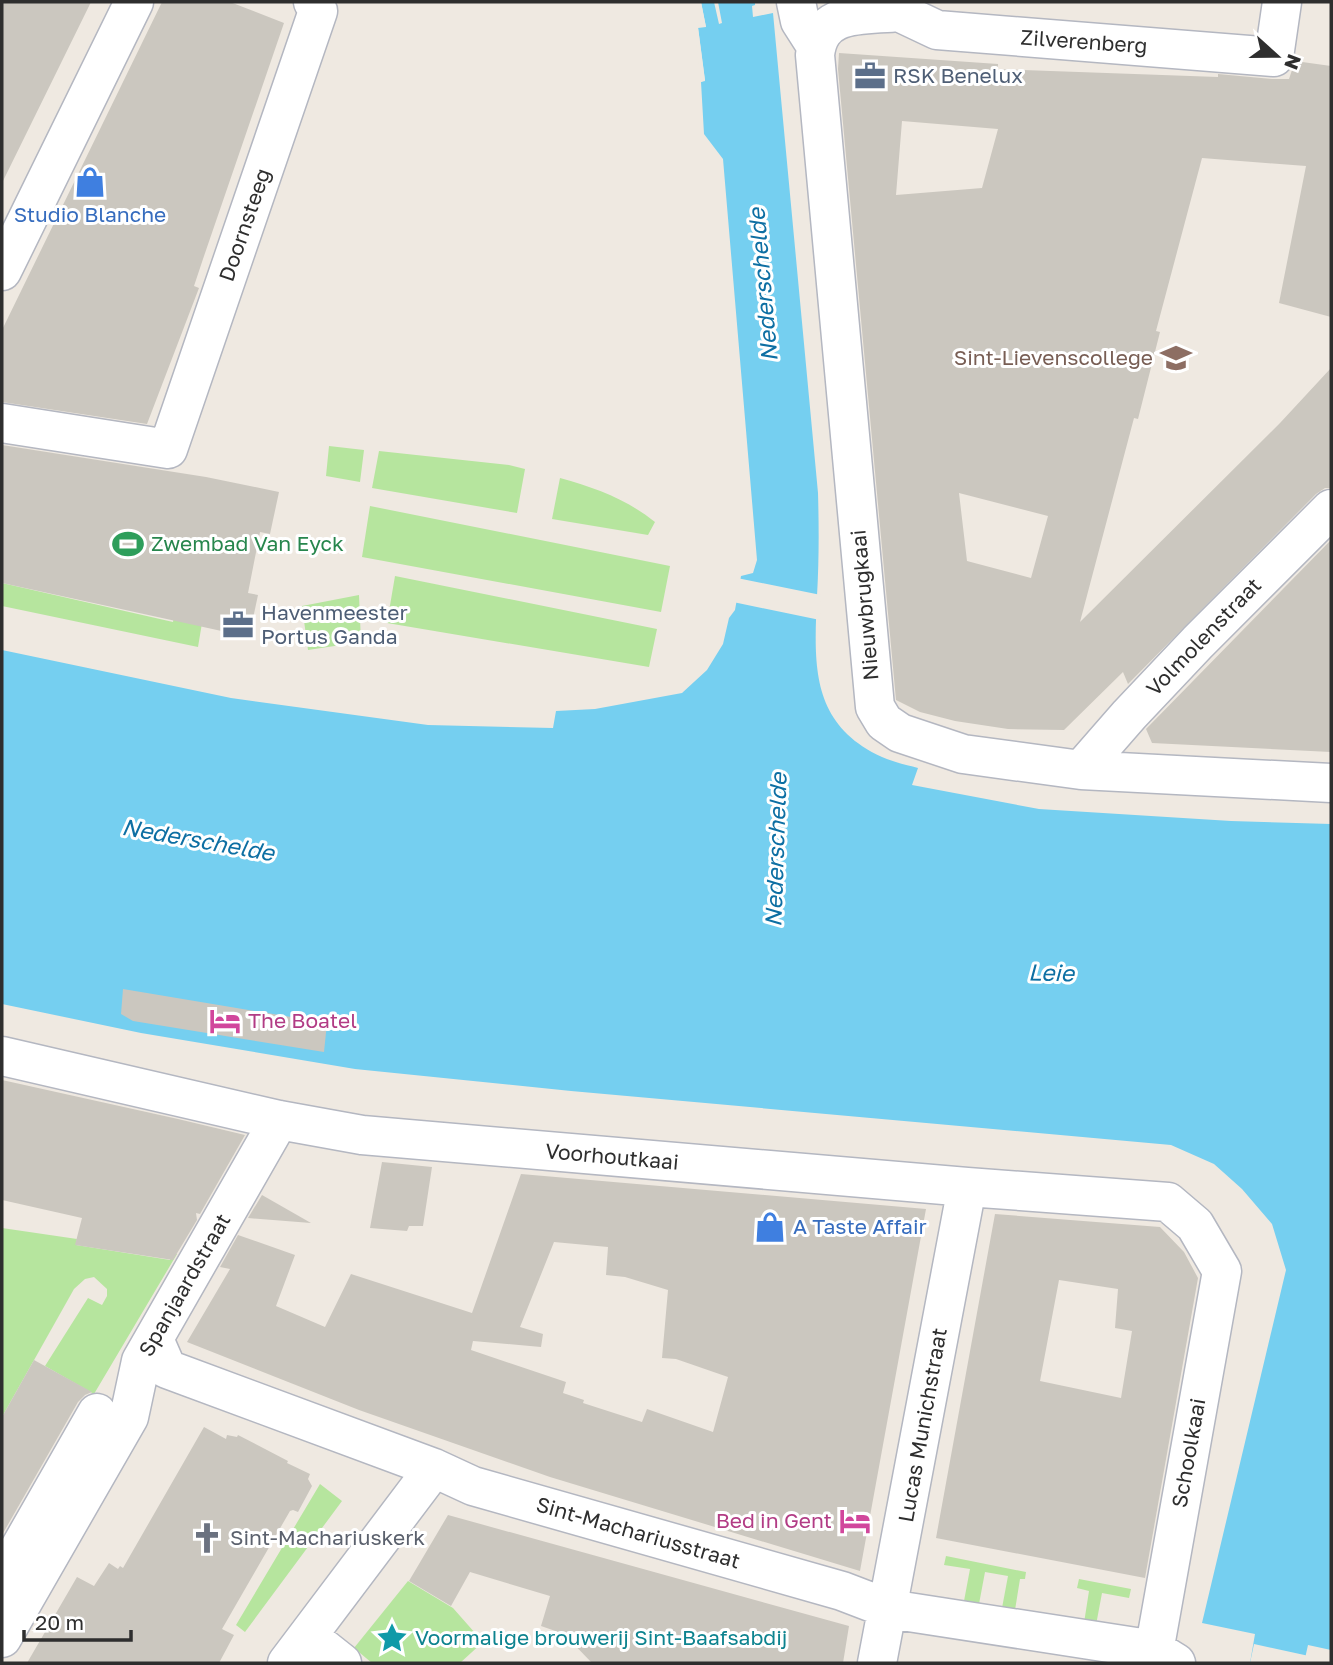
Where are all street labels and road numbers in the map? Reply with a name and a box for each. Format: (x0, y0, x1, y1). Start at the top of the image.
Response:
street label: Zilverenberg (1020, 24, 1148, 58)
street label: Doornsteeg (213, 165, 276, 285)
street label: Nieuwbrugkaai (844, 529, 884, 682)
street label: Volmolenstraat (1140, 572, 1266, 701)
street label: Voorhoutkaai (544, 1137, 680, 1175)
street label: Spanjaardstraat (133, 1208, 236, 1361)
street label: Lucas Munichstraat (892, 1326, 952, 1524)
street label: Schoolkaai (1166, 1396, 1210, 1510)
street label: Sint-Machariusstraat (533, 1490, 743, 1574)

